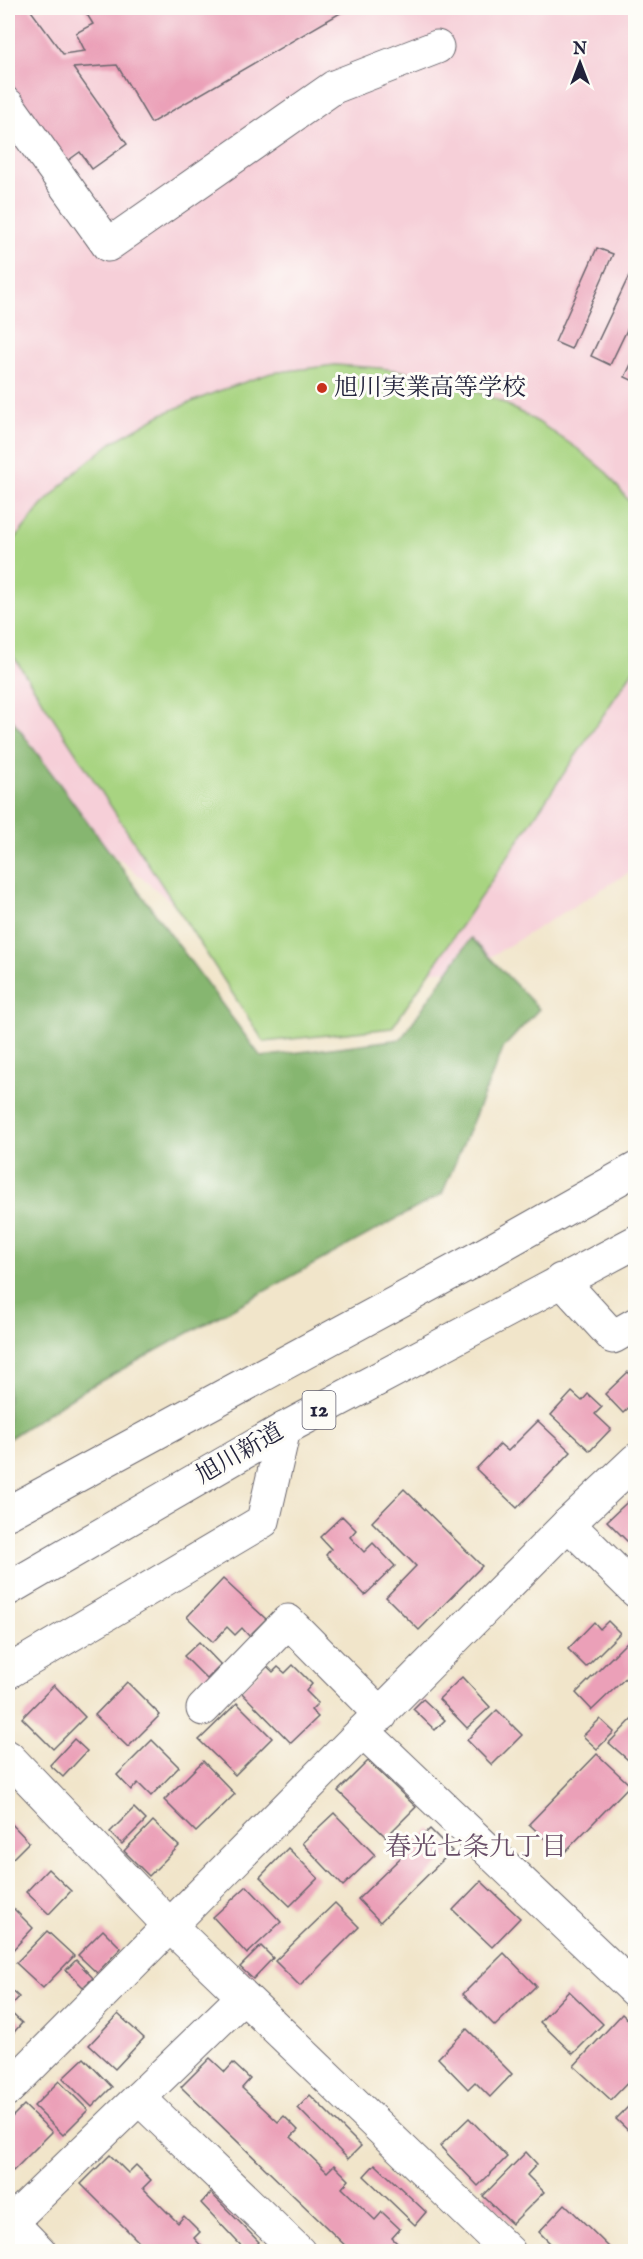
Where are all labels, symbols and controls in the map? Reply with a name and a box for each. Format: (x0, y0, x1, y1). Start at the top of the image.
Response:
north arrow (550, 33, 610, 93)
text: N (572, 40, 587, 60)
place label: 旭川実業高等学校 (334, 373, 526, 404)
marker: 旭川実業高等学校 (315, 381, 329, 395)
road number: 12 (302, 1391, 336, 1429)
street label: 旭川新道 (191, 1417, 289, 1491)
district label: 春光七条九丁目 (385, 1831, 567, 1864)

